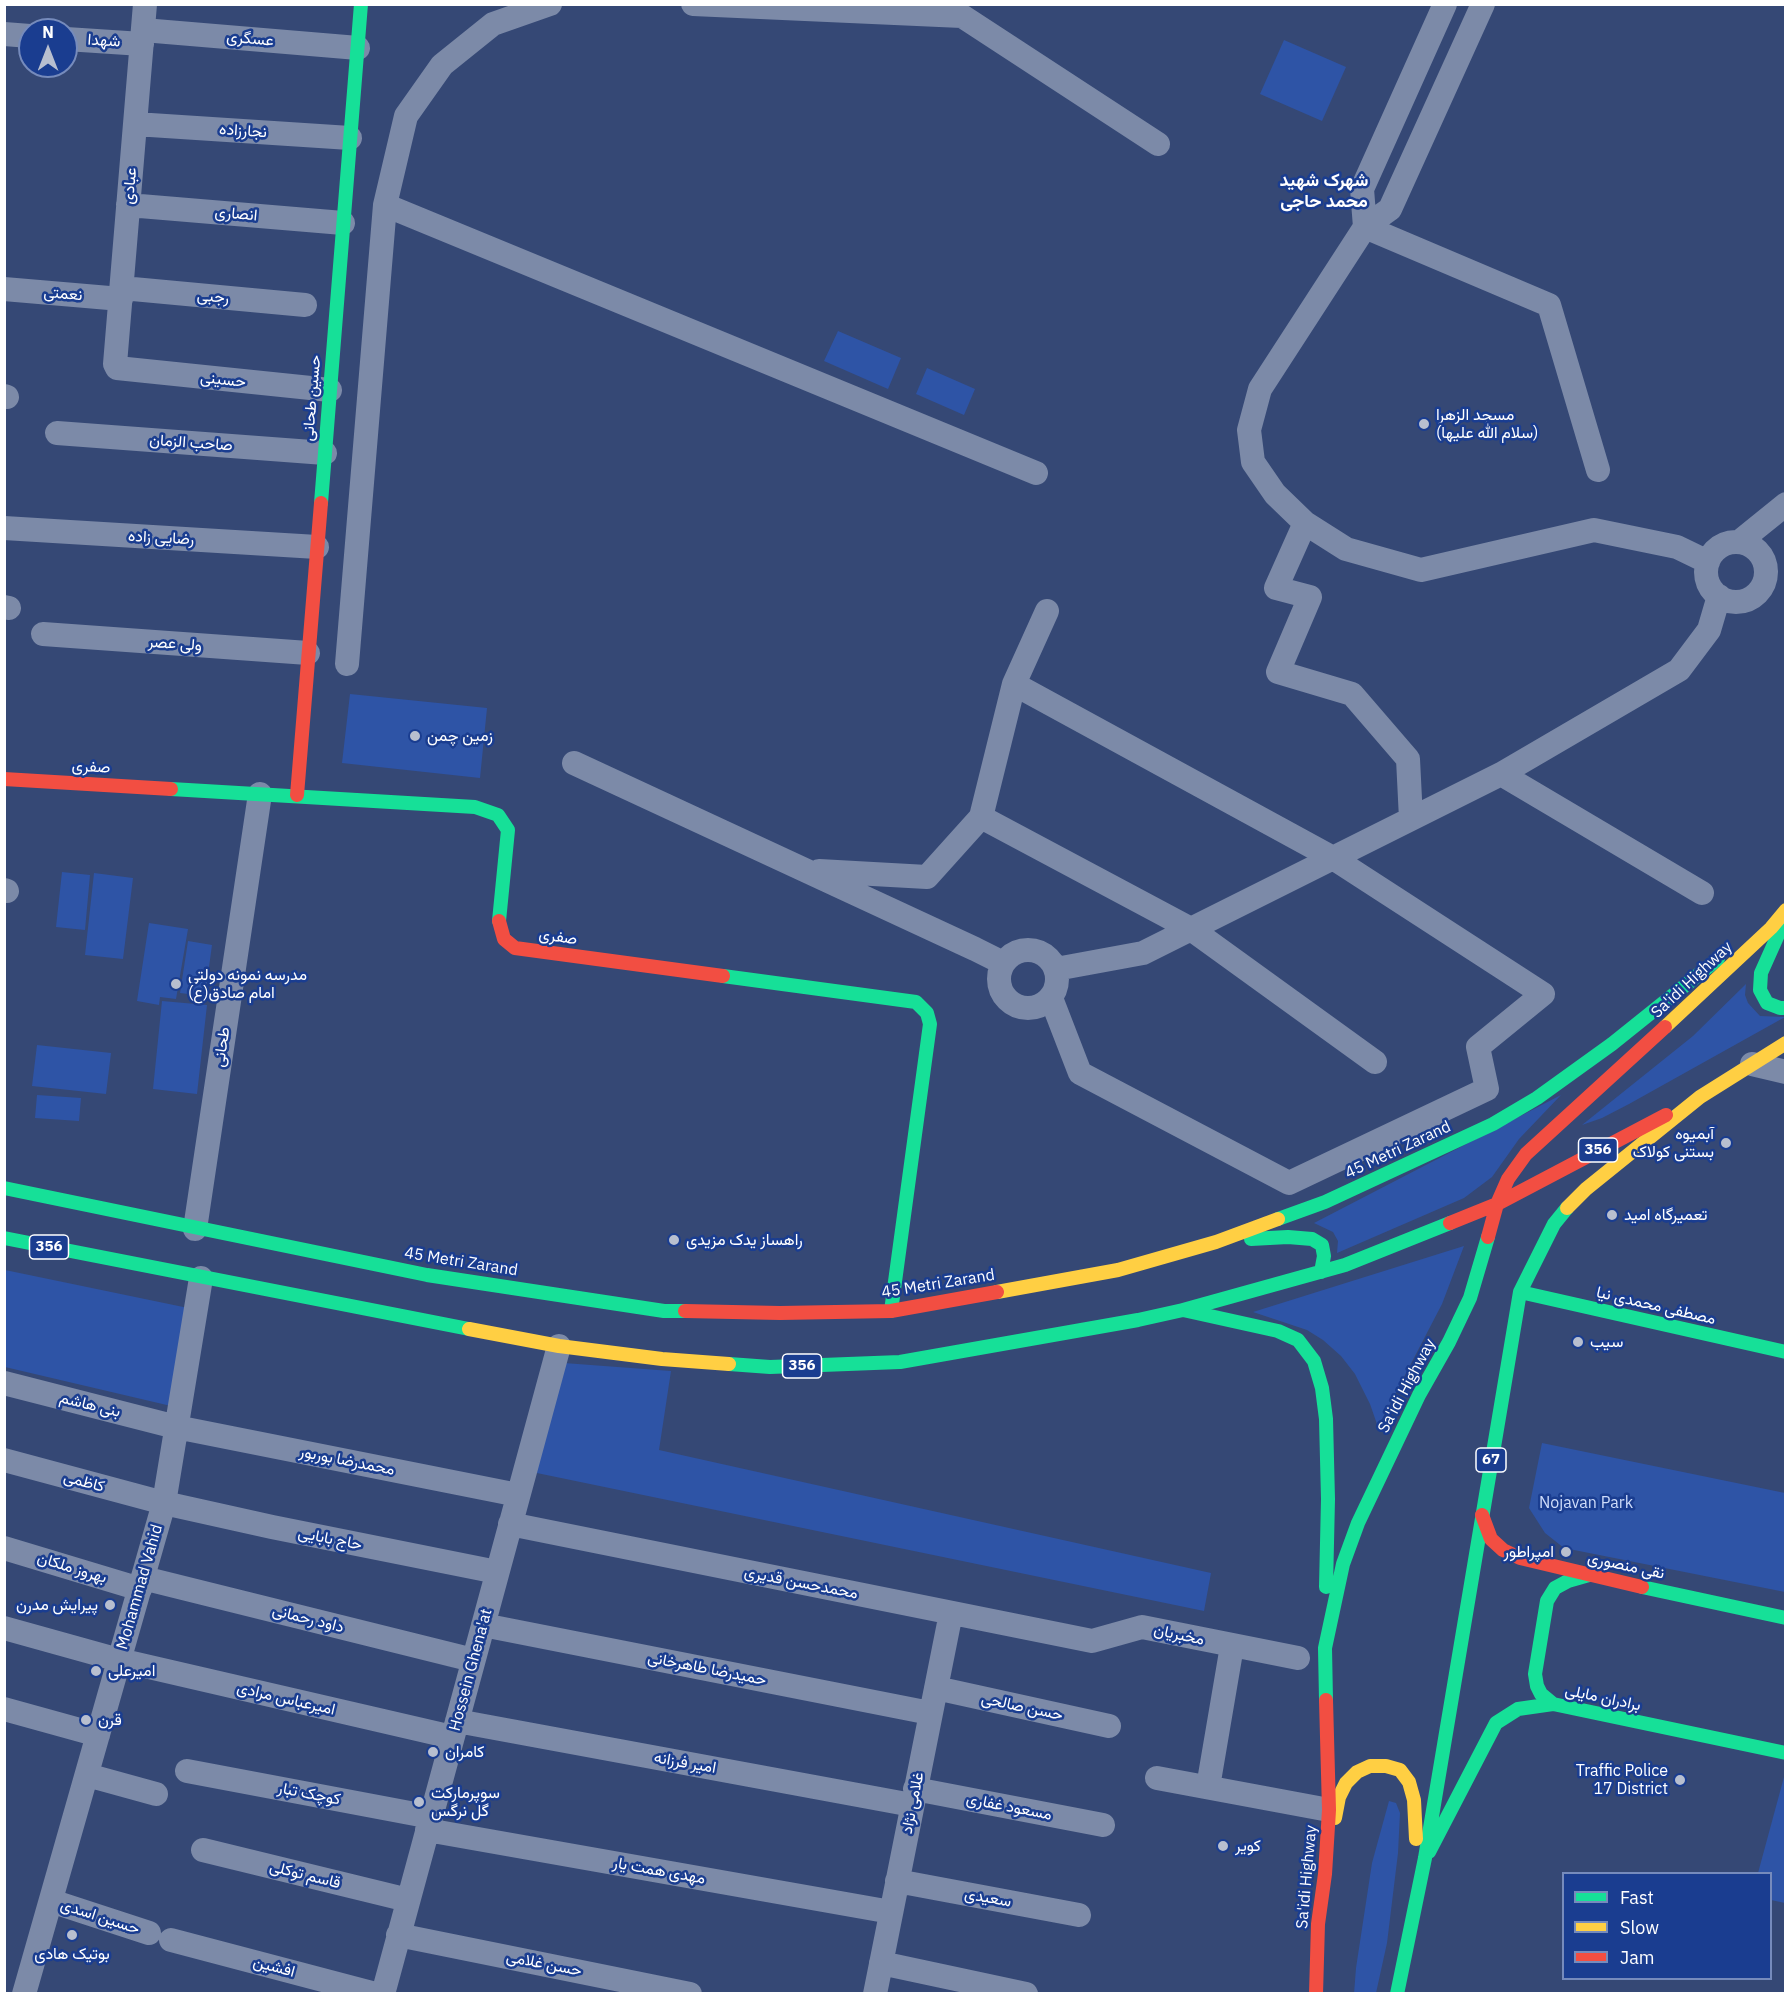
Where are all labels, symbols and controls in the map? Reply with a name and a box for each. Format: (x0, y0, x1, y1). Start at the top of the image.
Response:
north arrow (18, 18, 78, 78)
text: N (42, 22, 54, 42)
street label: عسگری (226, 27, 274, 51)
street label: شهدا (87, 30, 121, 52)
street label: نجارزاده (218, 120, 268, 142)
street label: عبادی (119, 167, 141, 205)
district label: شهرک شهید محمد حاجی (1280, 170, 1368, 213)
street label: انصاری (214, 203, 258, 225)
street label: نعمتی (43, 283, 83, 305)
street label: رجبی (196, 286, 230, 308)
street label: حسین طحانی (299, 354, 325, 442)
street label: حسینی (199, 368, 247, 392)
place label: مسجد الزهرا (سلام الله علیها) (1436, 405, 1538, 443)
marker: مسجد الزهرا (سلام الله علیها) (1417, 417, 1431, 431)
street label: صاحب الزمان (149, 431, 233, 455)
street label: رضایی زاده (127, 527, 195, 549)
street label: ولی عصر (147, 633, 203, 655)
place label: زمین چمن (427, 726, 493, 746)
marker: زمین چمن (408, 729, 422, 743)
street label: صفری (71, 756, 111, 778)
street label: صفری (537, 925, 579, 949)
street label: Sa'idi Highway (1647, 938, 1737, 1022)
place label: مدرسه نمونه دولتی امام صادق(ع) (188, 965, 307, 1003)
marker: مدرسه نمونه دولتی امام صادق(ع) (169, 977, 183, 991)
street label: طحانی (210, 1026, 234, 1068)
street label: 45 Metri Zarand (1342, 1117, 1454, 1183)
place label: آبمیوه بستنی کولاک (1633, 1124, 1714, 1162)
marker: آبمیوه بستنی کولاک (1719, 1136, 1733, 1150)
road number: 356 (1578, 1138, 1618, 1162)
place label: تعمیرگاه امید (1624, 1205, 1707, 1225)
marker: تعمیرگاه امید (1605, 1208, 1619, 1222)
place label: راهساز یدک مزیدی (686, 1230, 803, 1250)
marker: راهساز یدک مزیدی (667, 1233, 681, 1247)
road number: 356 (29, 1235, 68, 1259)
street label: 45 Metri Zarand (403, 1244, 519, 1280)
street label: 45 Metri Zarand (880, 1266, 996, 1302)
street label: مصطفی محمدی نیا (1594, 1283, 1718, 1329)
place label: سیب (1590, 1332, 1623, 1352)
marker: سیب (1571, 1335, 1585, 1349)
street label: Sa'idi Highway (1374, 1336, 1440, 1436)
road number: 356 (782, 1354, 822, 1378)
street label: بنی هاشم (57, 1388, 123, 1422)
street label: محمدرضا بوربور (298, 1442, 396, 1480)
road number: 67 (1476, 1448, 1506, 1472)
street label: کاظمی (61, 1467, 107, 1497)
park label: Nojavan Park (1539, 1493, 1633, 1513)
street label: Mohammad Vahid (113, 1522, 167, 1652)
street label: حاج بابایی (296, 1523, 364, 1555)
place label: امپراطور (1504, 1542, 1554, 1562)
marker: امپراطور (1559, 1545, 1573, 1559)
street label: بهروز ملکان (35, 1548, 109, 1588)
street label: نقی منصوری (1586, 1548, 1666, 1584)
street label: محمدحسن قدیری (742, 1563, 860, 1603)
place label: پیرایش مدرن (16, 1595, 98, 1615)
marker: پیرایش مدرن (103, 1598, 117, 1612)
street label: داود رحمانی (270, 1601, 346, 1637)
street label: Hossein Ghena'at (445, 1607, 497, 1733)
street label: مخبریان (1152, 1620, 1206, 1650)
street label: حمیدرضا طاهرخانی (646, 1648, 768, 1690)
place label: امیرعلی (108, 1661, 155, 1681)
marker: امیرعلی (89, 1664, 103, 1678)
street label: امیرعباس مرادی (235, 1678, 337, 1720)
street label: برادران مایلی (1563, 1681, 1643, 1715)
street label: حسن صالحی (979, 1689, 1065, 1725)
place label: قرن (98, 1710, 122, 1730)
marker: قرن (79, 1713, 93, 1727)
place label: کامران (445, 1742, 484, 1762)
marker: کامران (426, 1745, 440, 1759)
street label: امیر فرزانه (652, 1748, 718, 1778)
place label: Traffic Police 17 District (1576, 1761, 1668, 1799)
street label: غلامی نژاد (898, 1771, 928, 1835)
marker: Traffic Police 17 District (1673, 1773, 1687, 1787)
street label: کوچک تبار (276, 1778, 342, 1810)
place label: سوپرمارکت گل نرگس (431, 1783, 500, 1821)
street label: مسعود غفاری (964, 1789, 1054, 1825)
marker: سوپرمارکت گل نرگس (412, 1795, 426, 1809)
street label: Sa'idi Highway (1293, 1824, 1321, 1930)
place label: کویر (1235, 1836, 1261, 1856)
marker: کویر (1216, 1839, 1230, 1853)
street label: مهدی همت یار (611, 1853, 707, 1889)
street label: قاسم توکلی (267, 1857, 343, 1893)
legend (1562, 1872, 1772, 1980)
street label: سعيدی (963, 1884, 1013, 1912)
text: Fast (1620, 1886, 1654, 1909)
street label: حسین اسدی (58, 1895, 142, 1939)
text: Slow (1620, 1916, 1659, 1939)
marker: بوتیک هادی (65, 1928, 79, 1942)
place label: بوتیک هادی (34, 1944, 110, 1964)
text: Jam (1620, 1946, 1655, 1969)
street label: حسن غلامی (504, 1947, 584, 1981)
street label: افشین (251, 1952, 297, 1982)

